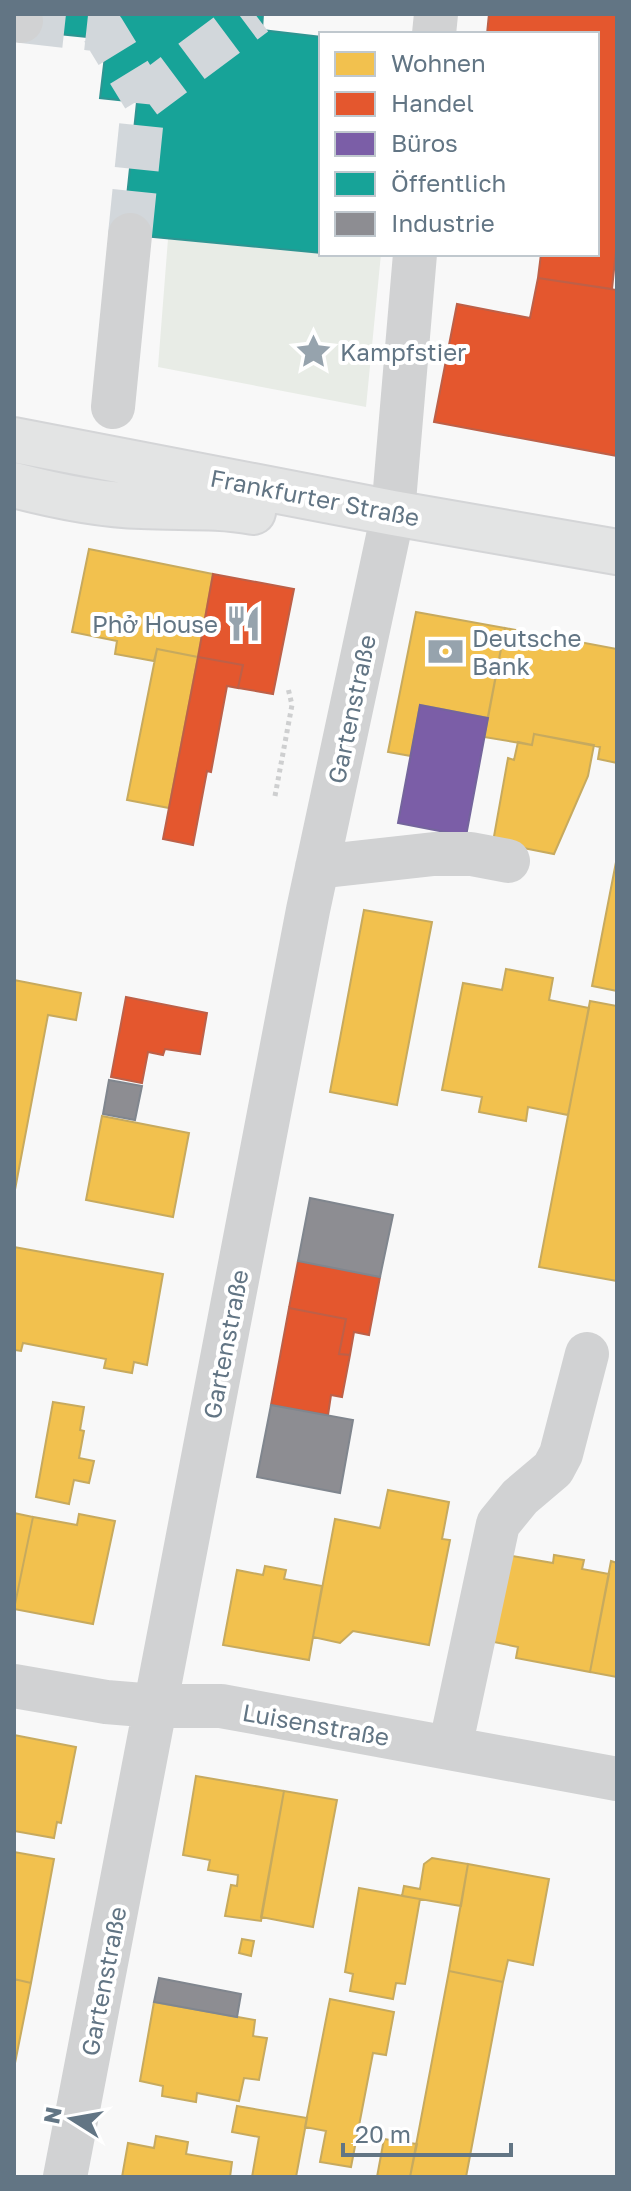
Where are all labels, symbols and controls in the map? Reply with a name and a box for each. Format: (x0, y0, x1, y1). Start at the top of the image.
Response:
legend (319, 32, 599, 256)
text: Wohnen (391, 48, 486, 77)
text: Handel (391, 88, 474, 117)
text: Büros (391, 128, 458, 157)
text: Öffentlich (391, 168, 506, 197)
text: Industrie (391, 208, 495, 237)
place icon: Kampfstier (295, 332, 333, 370)
place label: Kampfstier (340, 337, 466, 366)
street label: Frankfurter Straße (208, 463, 422, 531)
restaurant icon: Phở House (225, 604, 263, 642)
place label: Phở House (92, 609, 218, 638)
place label: Deutsche Bank (472, 623, 581, 680)
street label: Gartenstraße (321, 632, 381, 786)
bank icon: Deutsche Bank (427, 632, 465, 670)
street label: Gartenstraße (196, 1267, 254, 1421)
street label: Luisenstraße (240, 1697, 392, 1751)
street label: Gartenstraße (74, 1904, 132, 2058)
north arrow (32, 2079, 112, 2159)
text: N (37, 2104, 67, 2126)
scale bar (343, 2107, 511, 2157)
text: 20 m (355, 2119, 411, 2148)

